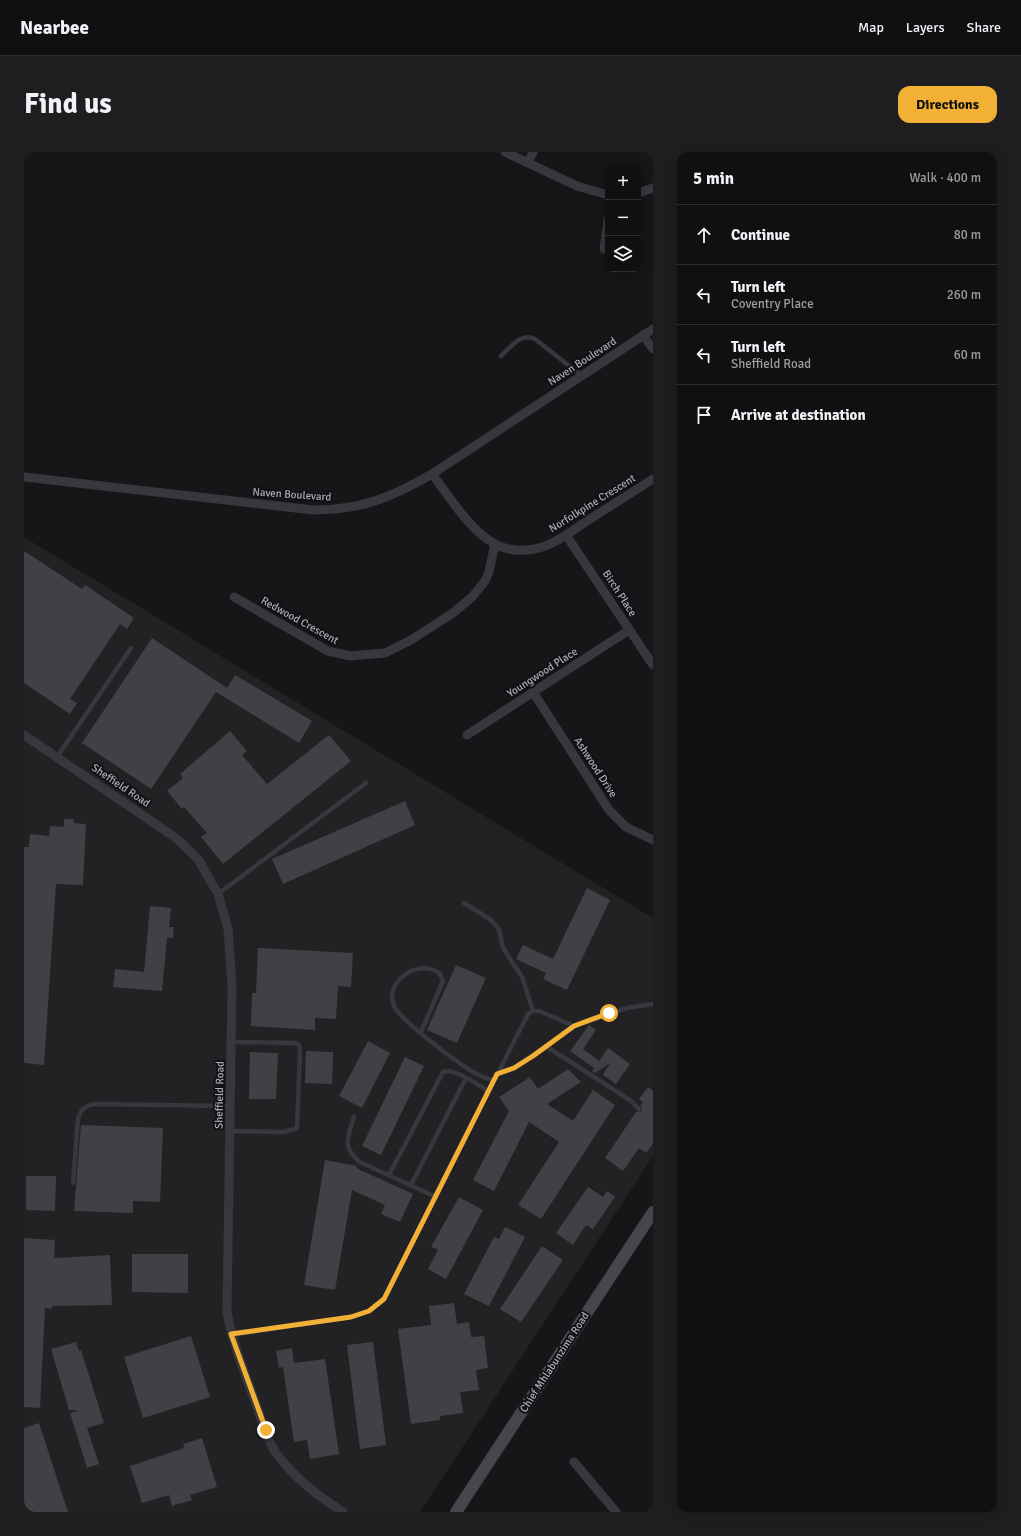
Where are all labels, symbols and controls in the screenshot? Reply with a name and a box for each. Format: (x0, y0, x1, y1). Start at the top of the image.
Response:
text: Nearbee (20, 16, 89, 40)
text: Map (858, 19, 884, 36)
text: Layers (906, 19, 945, 36)
text: Share (967, 19, 1001, 36)
button: Directions (898, 86, 997, 123)
text: Find us (24, 87, 112, 121)
map controls (605, 164, 641, 272)
button: + (605, 164, 641, 200)
text: 5 min (693, 168, 734, 189)
text: Walk · 400 m (910, 170, 981, 186)
button: − (605, 200, 641, 236)
icon: ahead (693, 224, 715, 246)
text: Continue (731, 226, 790, 244)
text: 80 m (954, 227, 981, 243)
button: layers (605, 236, 641, 272)
text: Turn left (731, 278, 785, 296)
icon: left (693, 284, 715, 306)
text: 260 m (947, 287, 981, 303)
text: Coventry Place (731, 296, 814, 312)
street label: Naven Boulevard (546, 334, 619, 388)
text: Turn left (731, 338, 785, 356)
icon: left (693, 344, 715, 366)
text: 60 m (954, 347, 981, 363)
text: Sheffield Road (731, 356, 811, 372)
icon: arrive (693, 404, 715, 426)
text: Arrive at destination (731, 406, 866, 424)
street label: Norfolkpine Crescent (547, 471, 638, 535)
street label: Naven Boulevard (252, 485, 332, 504)
street label: Birch Place (600, 568, 639, 619)
street label: Redwood Crescent (259, 594, 341, 647)
street label: Youngwood Place (505, 645, 580, 700)
street label: Ashwood Drive (571, 735, 620, 800)
street label: Sheffield Road (89, 761, 153, 810)
route start (600, 1004, 618, 1022)
street label: Sheffield Road (212, 1061, 227, 1129)
street label: Chief Mhlabunzima Road (517, 1310, 592, 1415)
route end (257, 1421, 275, 1439)

